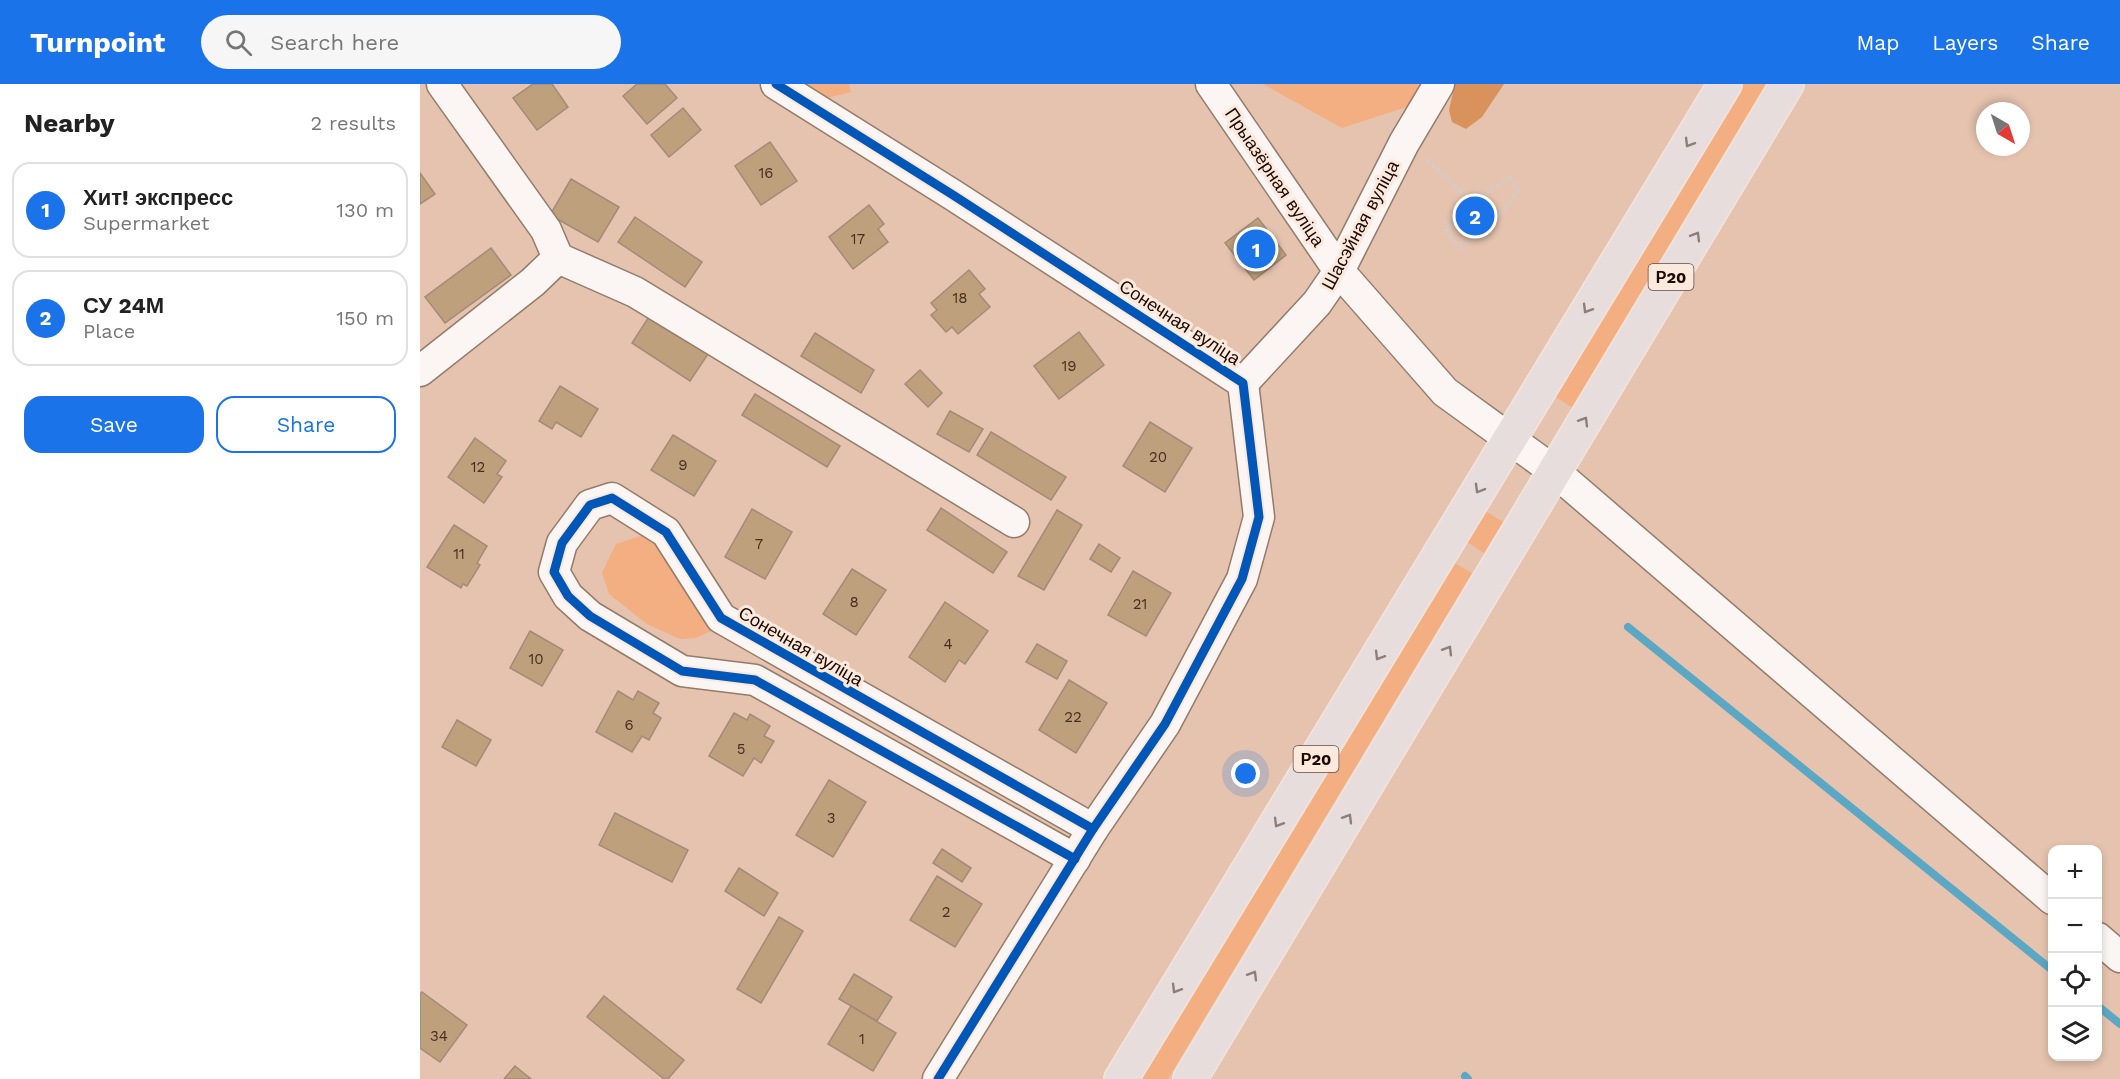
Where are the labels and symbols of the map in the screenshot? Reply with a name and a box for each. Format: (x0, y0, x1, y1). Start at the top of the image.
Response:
north arrow (1976, 102, 2030, 156)
street label: Прыазёрная вуліца (1221, 104, 1330, 251)
one-way arrow (1684, 137, 1696, 147)
street label: Шасэйная вуліца (1317, 156, 1403, 293)
house number: 16 (759, 164, 773, 182)
pin: 2 (1456, 194, 1494, 238)
pin: 1 (1236, 226, 1276, 272)
house number: 17 (851, 230, 865, 248)
one-way arrow (1688, 232, 1700, 242)
road number: Р20 (1648, 264, 1694, 290)
street label: Сонечная вуліца (1116, 275, 1245, 370)
house number: 18 (952, 289, 968, 307)
one-way arrow (1584, 303, 1595, 314)
house number: 19 (1061, 357, 1077, 375)
one-way arrow (1577, 417, 1588, 427)
house number: 20 (1149, 448, 1167, 466)
house number: 9 (678, 456, 688, 474)
house number: 12 (471, 458, 485, 476)
one-way arrow (1475, 483, 1487, 493)
house number: 7 (755, 535, 763, 553)
house number: 11 (453, 545, 465, 563)
house number: 8 (849, 593, 859, 611)
house number: 21 (1133, 595, 1147, 613)
street label: Сонечная вуліца (735, 602, 868, 691)
house number: 4 (943, 635, 953, 653)
one-way arrow (1440, 646, 1452, 656)
house number: 10 (528, 650, 544, 668)
one-way arrow (1375, 650, 1386, 660)
house number: 22 (1064, 708, 1082, 726)
house number: 6 (624, 716, 634, 734)
house number: 5 (737, 740, 745, 758)
road number: Р20 (1294, 746, 1338, 772)
your location (1231, 759, 1260, 788)
house number: 3 (827, 809, 835, 827)
one-way arrow (1340, 814, 1352, 824)
one-way arrow (1273, 817, 1285, 827)
house number: 2 (942, 903, 950, 921)
one-way arrow (1246, 971, 1258, 981)
one-way arrow (1172, 983, 1183, 993)
house number: 34 (430, 1027, 448, 1045)
house number: 1 (859, 1030, 865, 1048)

